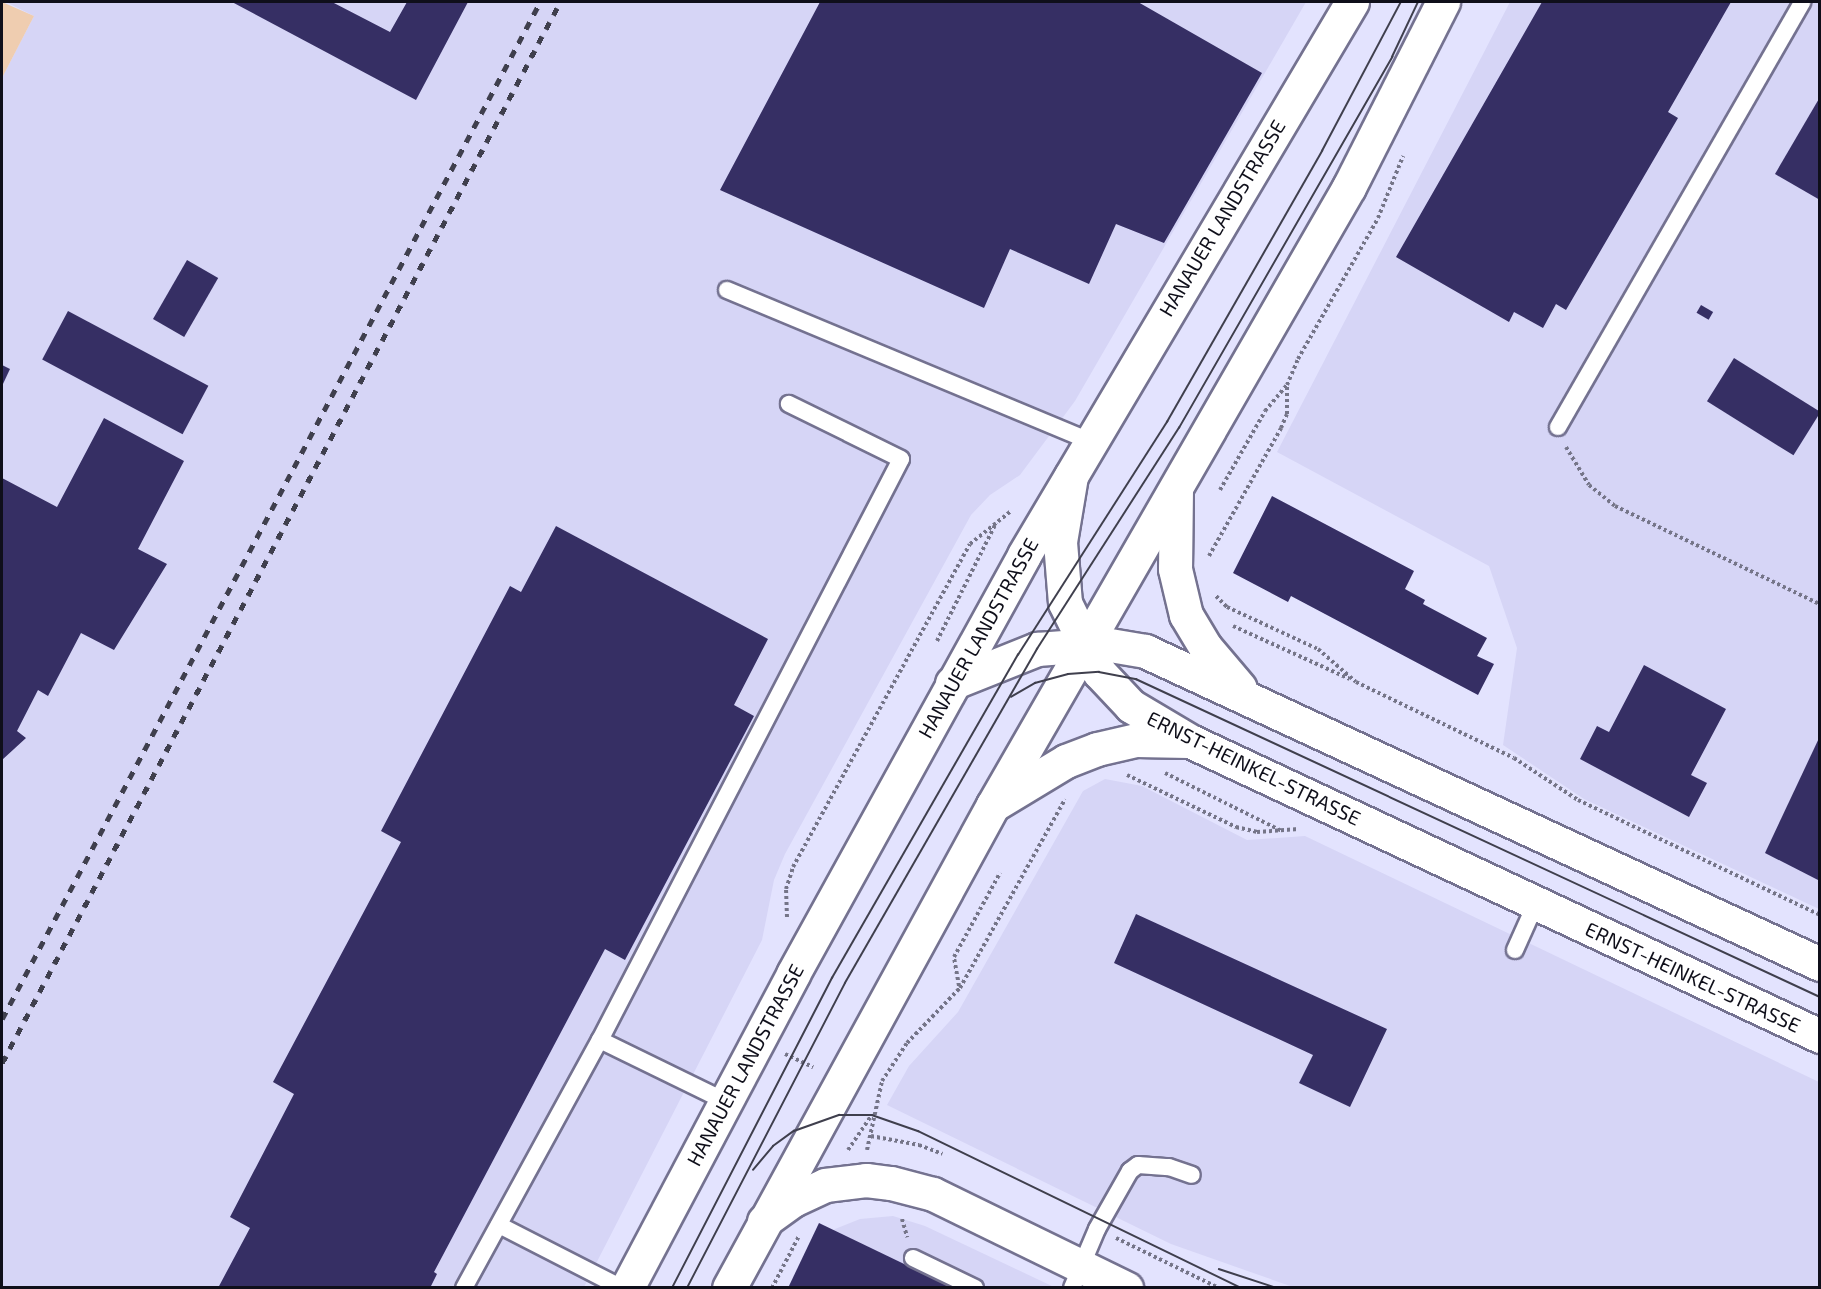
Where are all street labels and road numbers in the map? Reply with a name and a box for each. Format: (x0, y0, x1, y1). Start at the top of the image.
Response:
street label: HANAUER LANDSTRASSE (1154, 115, 1290, 321)
street label: HANAUER LANDSTRASSE (913, 534, 1043, 742)
street label: ERNST-HEINKEL-STRASSE (1143, 706, 1365, 830)
street label: ERNST-HEINKEL-STRASSE (1582, 917, 1804, 1037)
street label: HANAUER LANDSTRASSE (682, 960, 808, 1170)

